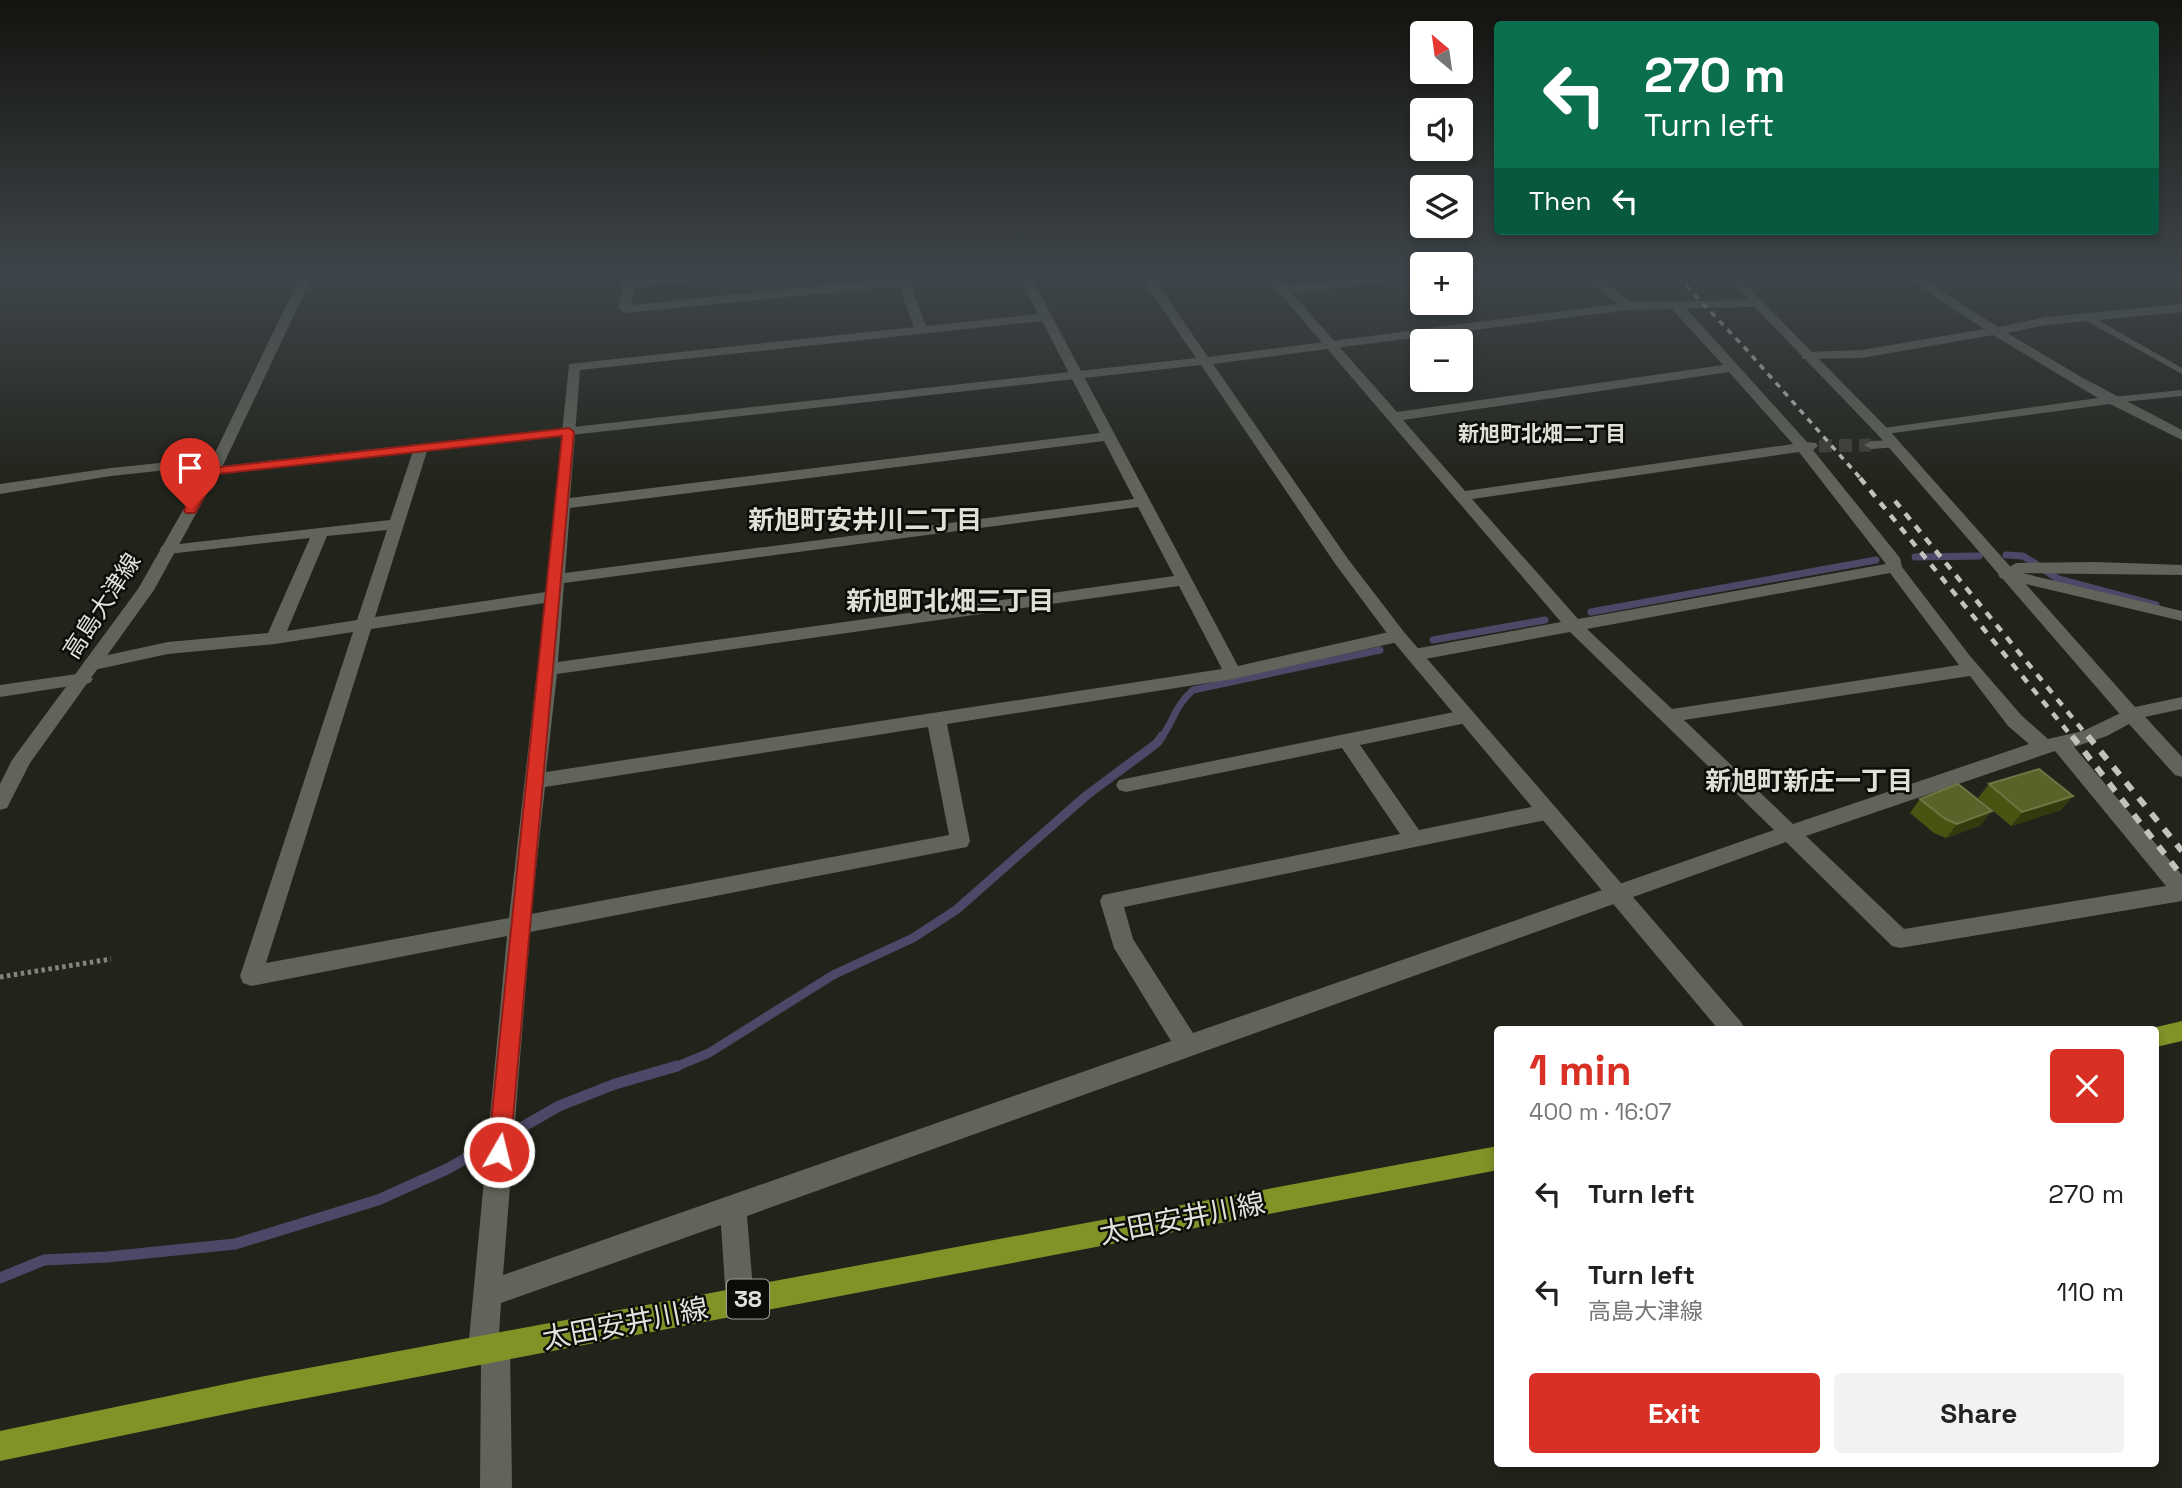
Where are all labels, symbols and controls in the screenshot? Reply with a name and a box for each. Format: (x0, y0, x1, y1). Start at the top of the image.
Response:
north arrow (1410, 21, 1474, 84)
map controls (1410, 21, 1473, 392)
text: 270 m (1644, 44, 1786, 106)
icon: left (1529, 49, 1620, 140)
button: sound (1410, 98, 1473, 161)
text: Turn left (1644, 105, 1774, 145)
button: layers (1410, 175, 1473, 238)
icon: left (1606, 182, 1644, 220)
text: Then (1529, 184, 1592, 218)
button: + (1410, 252, 1473, 315)
button: − (1410, 329, 1473, 392)
district label: 新旭町北畑二丁目 (1458, 420, 1626, 447)
pin (160, 438, 220, 510)
icon: arrive (171, 449, 209, 487)
district label: 新旭町安井川二丁目 (748, 503, 982, 537)
street label: 高島大津線 (56, 547, 147, 664)
district label: 新旭町北畑三丁目 (846, 584, 1054, 618)
district label: 新旭町新庄一丁目 (1705, 764, 1913, 798)
text: 1 min (1529, 1044, 1632, 1097)
button: close (2050, 1049, 2124, 1123)
text: 400 m · 16:07 (1529, 1097, 1672, 1127)
position arrow (462, 1115, 536, 1189)
icon: left (1529, 1175, 1567, 1213)
text: Turn left (1588, 1177, 1695, 1211)
text: 270 m (2048, 1177, 2124, 1211)
street label: 太田安井川線 (1096, 1184, 1268, 1252)
text: Turn left (1588, 1258, 1695, 1292)
icon: left (1529, 1273, 1567, 1311)
text: 110 m (2057, 1275, 2124, 1309)
road number: 38 (727, 1280, 769, 1318)
street label: 太田安井川線 (539, 1289, 711, 1357)
text: 高島大津線 (1588, 1296, 1703, 1326)
button: Exit (1529, 1373, 1820, 1453)
button: Share (1834, 1373, 2124, 1453)

